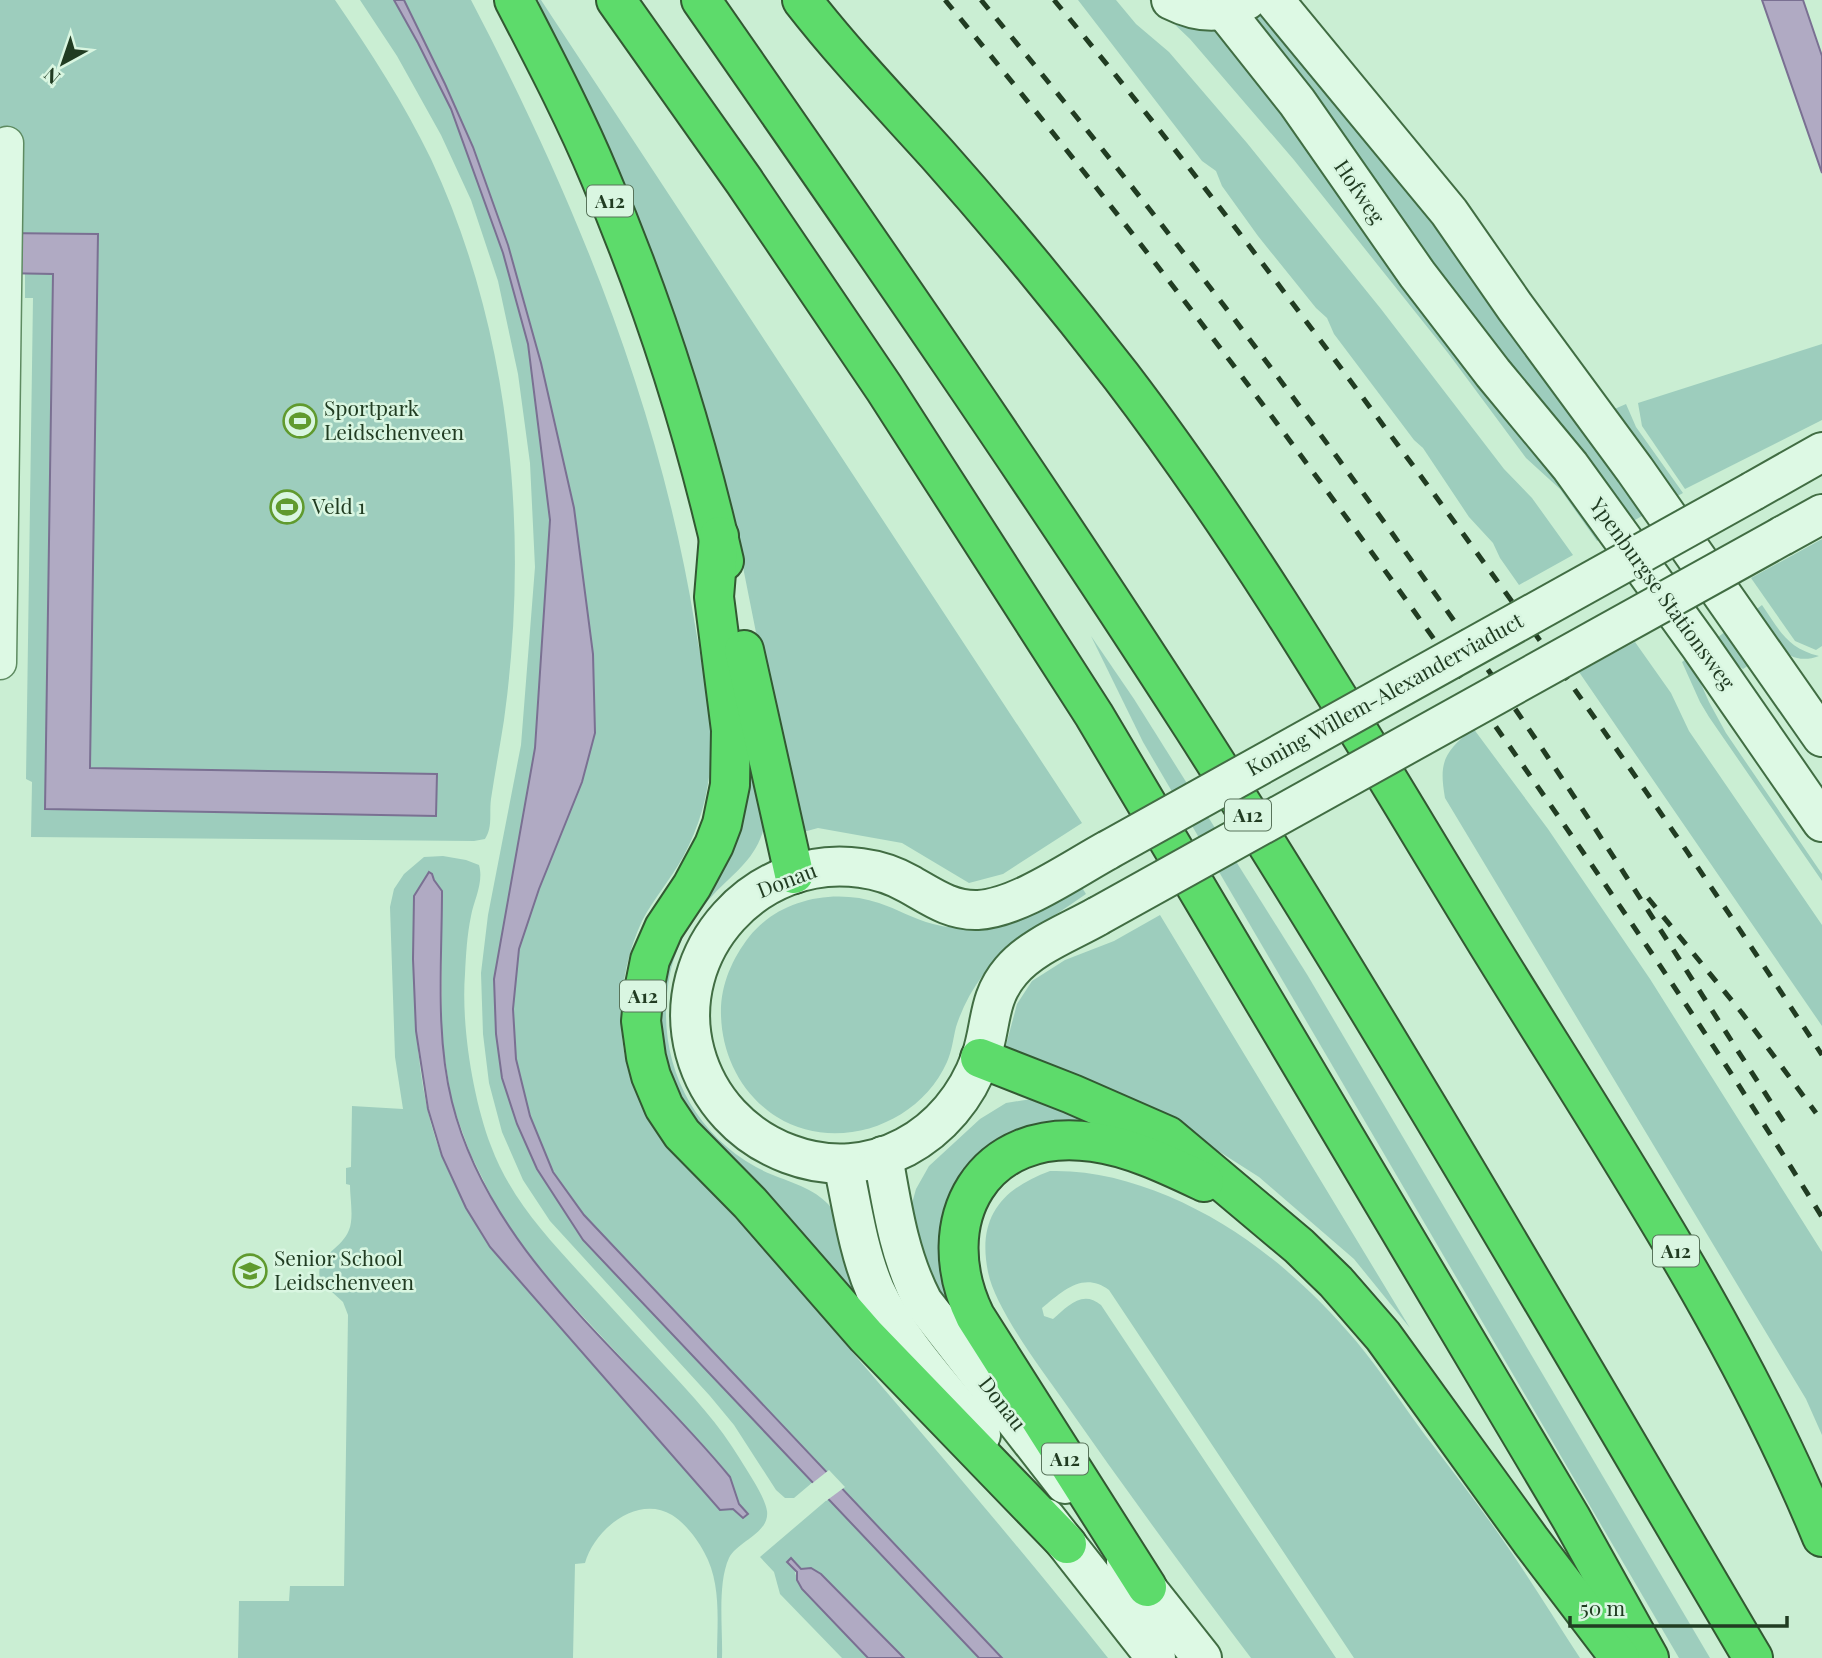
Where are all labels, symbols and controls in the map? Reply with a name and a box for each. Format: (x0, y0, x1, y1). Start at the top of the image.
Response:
north arrow (28, 28, 98, 98)
text: N (38, 62, 65, 91)
street label: Hofweg (1329, 153, 1392, 228)
road number: A12 (587, 186, 633, 216)
place label: Sportpark Leidschenveen (324, 393, 465, 445)
sports icon: Sportpark Leidschenveen (281, 402, 319, 440)
sports icon: Veld 1 (268, 488, 306, 526)
street label: Ypenburgse Stationsweg (1584, 490, 1743, 694)
place label: Veld 1 (311, 491, 366, 519)
street label: Koning Willem-Alexanderviaduct (1241, 605, 1528, 781)
road number: A12 (1225, 800, 1271, 830)
street label: Donau (752, 855, 820, 903)
road number: A12 (620, 980, 666, 1012)
road number: A12 (1653, 1236, 1699, 1266)
place label: Senior School Leidschenveen (274, 1243, 415, 1295)
school or university icon: Senior School Leidschenveen (231, 1252, 269, 1290)
street label: Donau (973, 1370, 1034, 1436)
road number: A12 (1042, 1443, 1088, 1474)
scale bar (1570, 1584, 1787, 1628)
text: 50 m (1580, 1593, 1626, 1621)

